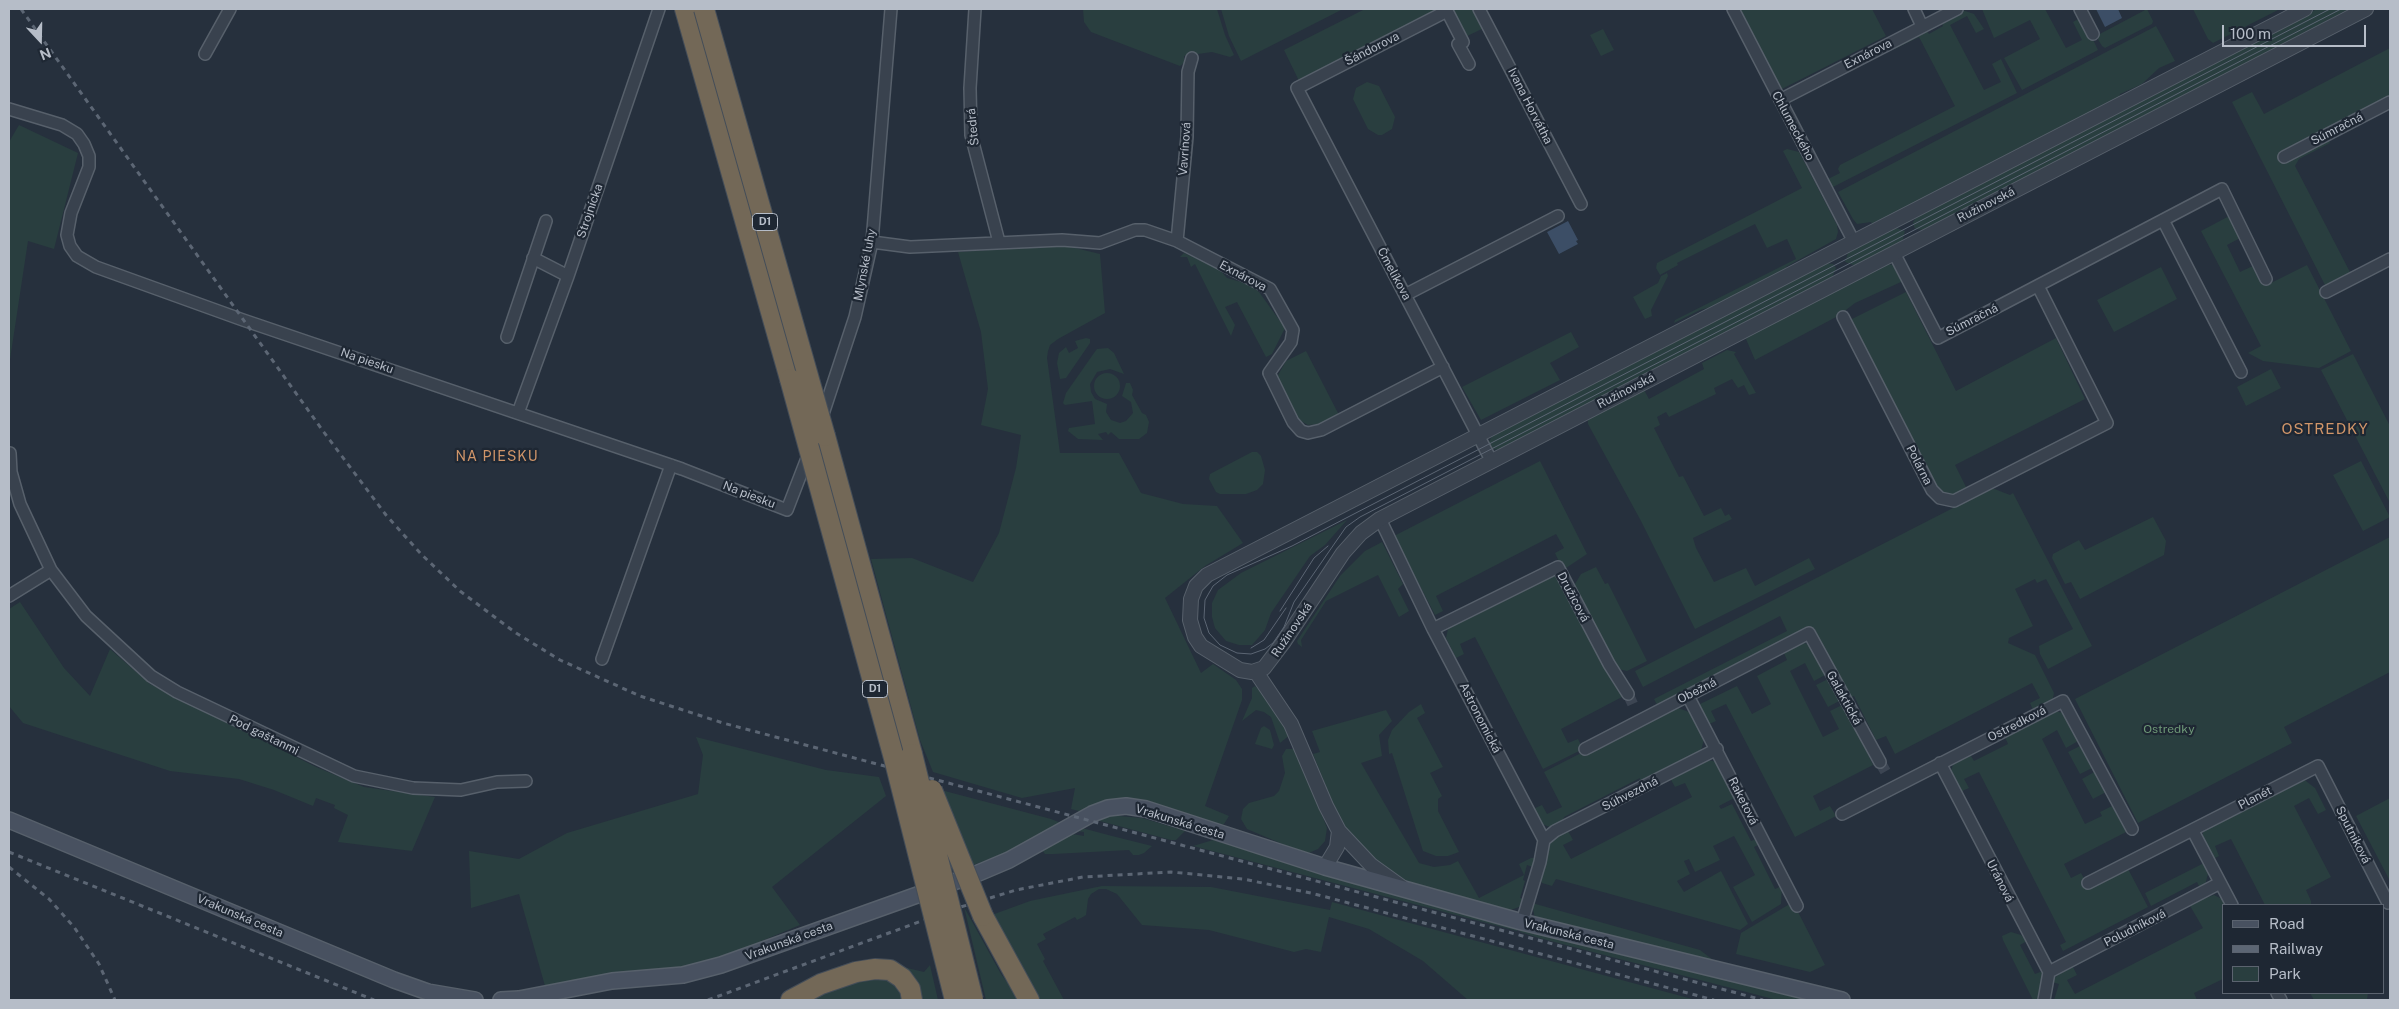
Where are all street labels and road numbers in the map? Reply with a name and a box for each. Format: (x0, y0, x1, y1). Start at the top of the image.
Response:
street label: Šándorova (1342, 29, 1402, 69)
street label: Exnárova (1842, 36, 1894, 72)
street label: Ivana Horvátha (1505, 65, 1555, 147)
street label: Chlumeckého (1769, 89, 1817, 163)
street label: Štedrá (964, 108, 982, 146)
street label: Súmračná (2308, 110, 2366, 148)
street label: Vavrínová (1176, 122, 1194, 176)
street label: Strojnícka (574, 182, 606, 240)
street label: Ružinovská (1955, 184, 2017, 226)
road number: D1 (752, 213, 778, 230)
street label: Mlynské luhy (851, 228, 879, 302)
street label: Čmelíkova (1374, 245, 1414, 303)
street label: Exnárova (1217, 258, 1269, 294)
street label: Súmračná (1943, 301, 2001, 339)
street label: Na piesku (339, 345, 395, 377)
street label: Ružinovská (1595, 370, 1657, 412)
street label: Polárna (1903, 443, 1935, 487)
street label: Na piesku (721, 478, 777, 512)
street label: Družicová (1554, 570, 1592, 624)
street label: Ružinovská (1269, 600, 1315, 660)
street label: Galaktická (1823, 668, 1865, 728)
street label: Obežná (1675, 675, 1719, 707)
street label: Astronomická (1456, 680, 1504, 756)
road number: D1 (862, 681, 888, 698)
street label: Ostredková (1985, 703, 2049, 745)
street label: Pod gaštanmi (227, 712, 301, 758)
street label: Súhvezdná (1600, 774, 1660, 814)
street label: Raketová (1725, 775, 1761, 827)
street label: Planét (2236, 783, 2274, 813)
street label: Vrakunská cesta (1134, 802, 1226, 842)
street label: Sputniková (2332, 804, 2374, 866)
street label: Uránová (1983, 857, 2017, 905)
street label: Vrakunská cesta (195, 891, 285, 941)
street label: Poludníková (2102, 906, 2168, 950)
street label: Vrakunská cesta (1523, 916, 1615, 952)
street label: Vrakunská cesta (743, 918, 835, 964)

